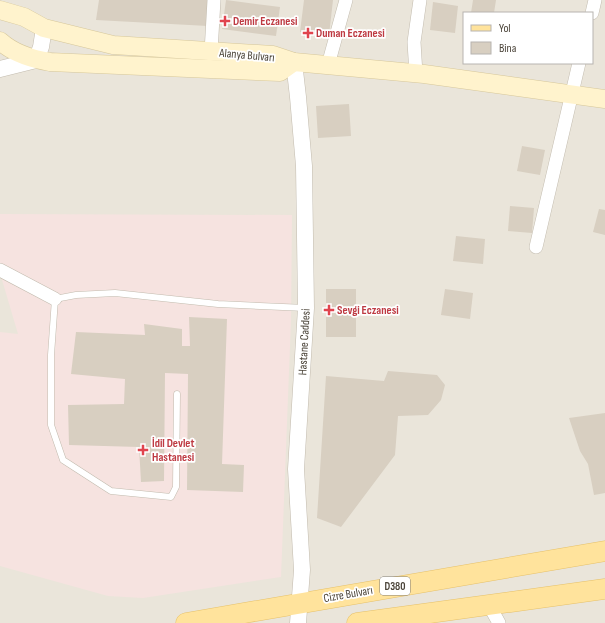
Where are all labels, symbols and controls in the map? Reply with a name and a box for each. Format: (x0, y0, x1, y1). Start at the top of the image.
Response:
legend (463, 12, 593, 64)
place label: Demir Eczanesi (233, 14, 297, 29)
marker: Demir Eczanesi (220, 16, 230, 26)
text: Yol (499, 21, 511, 36)
place label: Duman Eczanesi (316, 26, 385, 41)
marker: Duman Eczanesi (303, 28, 313, 38)
text: Bina (499, 41, 517, 56)
street label: Alanya Bulvarı (218, 46, 275, 65)
place label: Sevgi Eczanesi (337, 303, 399, 318)
marker: Sevgi Eczanesi (324, 305, 334, 315)
street label: Hastane Caddesi (295, 308, 314, 376)
place label: İdil Devlet Hastanesi (152, 436, 194, 465)
marker: İdil Devlet Hastanesi (137, 444, 149, 456)
road number: D380 (380, 577, 410, 595)
street label: Cizre Bulvarı (322, 583, 374, 606)

